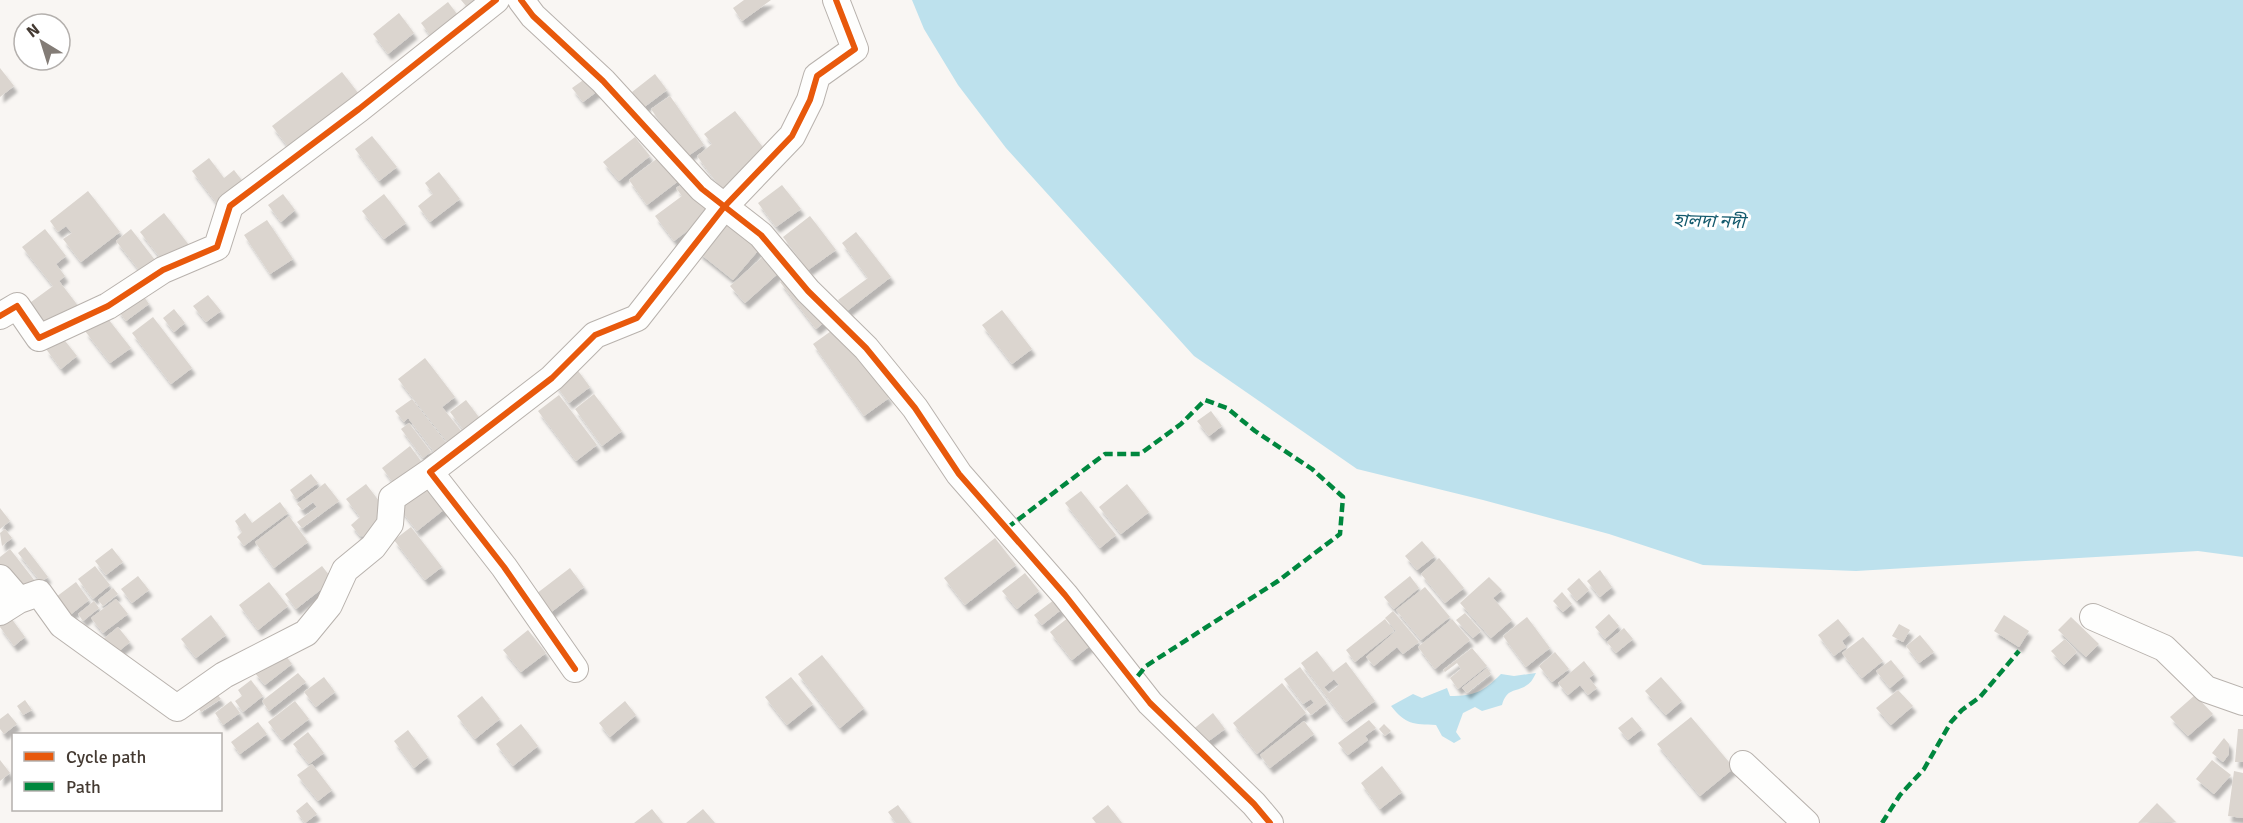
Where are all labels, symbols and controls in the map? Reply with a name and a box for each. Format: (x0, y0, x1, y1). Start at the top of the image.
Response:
north arrow (12, 12, 72, 72)
text: N (23, 20, 44, 42)
water label: হালদা নদী (1673, 209, 1748, 233)
legend (12, 733, 222, 811)
text: Cycle path (66, 746, 146, 768)
text: Path (66, 776, 101, 798)

